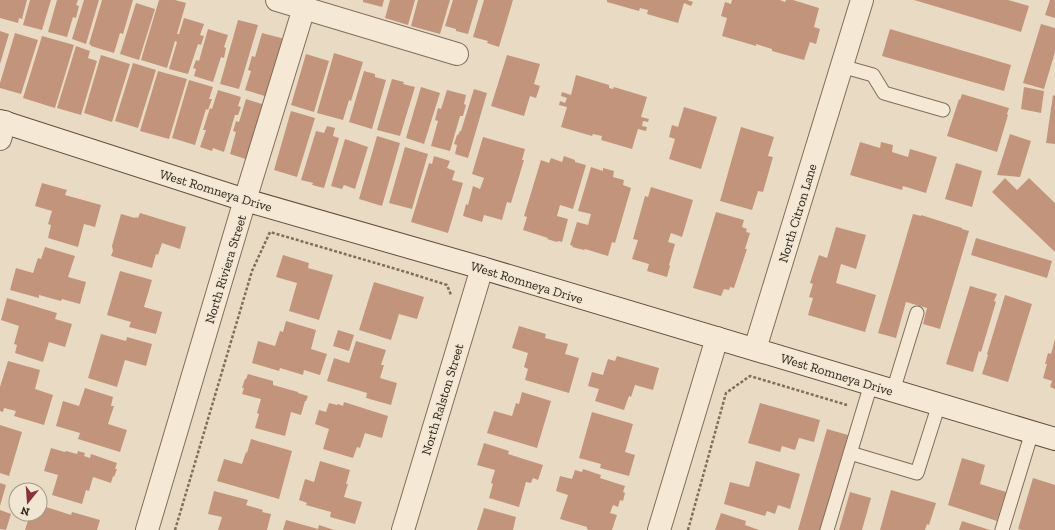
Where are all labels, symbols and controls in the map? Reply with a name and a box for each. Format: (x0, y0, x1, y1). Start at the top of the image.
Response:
street label: North Citron Lane (775, 162, 820, 264)
street label: West Romneya Drive (158, 166, 274, 215)
street label: North Riviera Street (202, 213, 249, 325)
street label: West Romneya Drive (469, 258, 585, 307)
street label: North Ralston Street (418, 341, 467, 457)
street label: West Romneya Drive (779, 350, 895, 399)
north arrow (8, 482, 48, 522)
text: N (19, 503, 31, 519)

